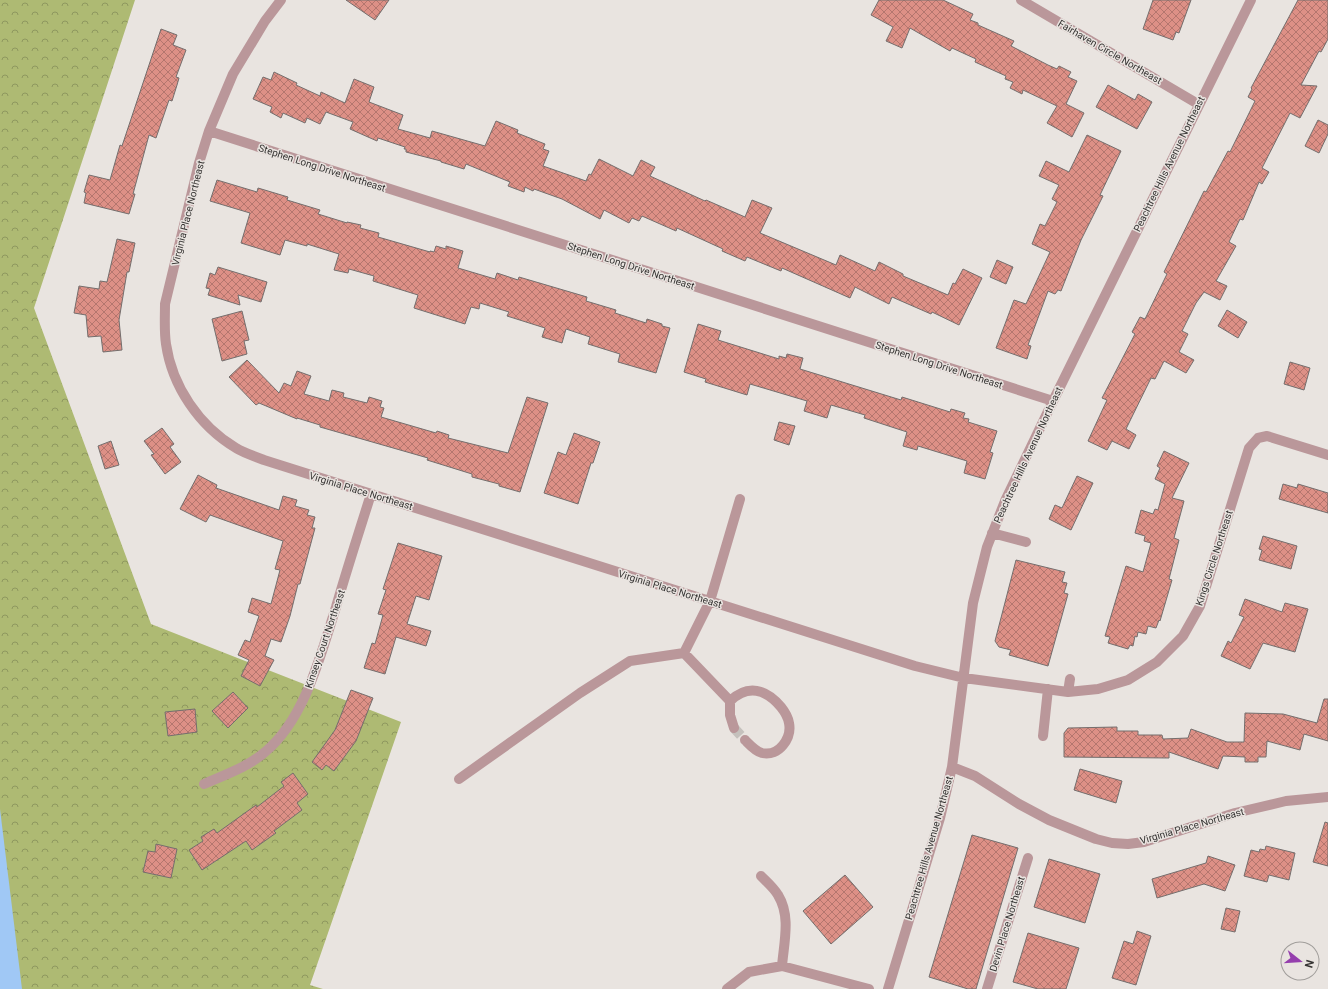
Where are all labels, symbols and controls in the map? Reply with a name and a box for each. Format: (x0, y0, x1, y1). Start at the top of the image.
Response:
street label: Fairhaven Circle Northeast (1056, 18, 1164, 86)
street label: Peachtree Hills Avenue Northeast (1131, 95, 1207, 233)
street label: Stephen Long Drive Northeast (257, 142, 387, 194)
street label: Virginia Place Northeast (170, 159, 206, 267)
street label: Stephen Long Drive Northeast (566, 240, 696, 292)
street label: Stephen Long Drive Northeast (874, 339, 1004, 391)
street label: Peachtree Hills Avenue Northeast (992, 385, 1064, 525)
street label: Virginia Place Northeast (308, 470, 414, 512)
street label: Kings Circle Northeast (1193, 509, 1235, 607)
street label: Virginia Place Northeast (617, 568, 723, 610)
street label: Kinsey Court Northeast (303, 588, 347, 690)
street label: Peachtree Hills Avenue Northeast (903, 775, 955, 921)
street label: Virginia Place Northeast (1139, 806, 1245, 846)
street label: Devin Place Northeast (987, 875, 1027, 973)
north arrow (1280, 941, 1320, 981)
text: N (1302, 958, 1316, 970)

